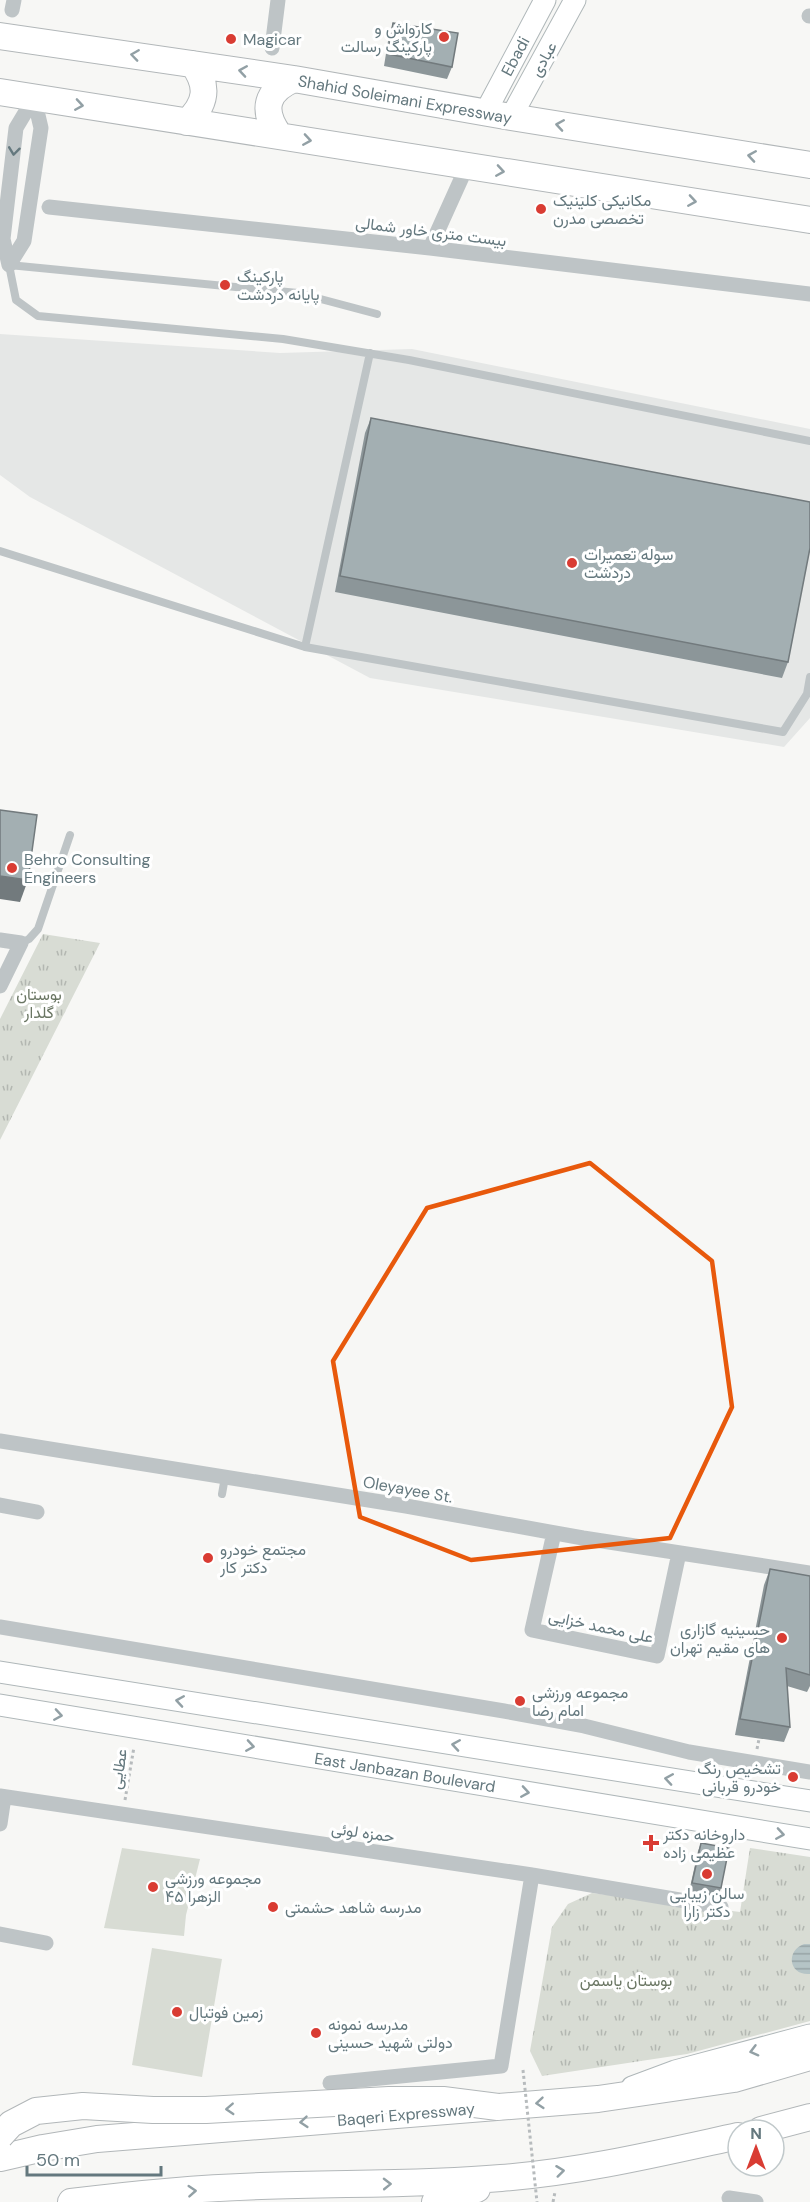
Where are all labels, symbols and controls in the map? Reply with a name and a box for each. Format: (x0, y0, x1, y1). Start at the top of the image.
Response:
place label: کارواش و پارکینگ رسالت (341, 18, 432, 58)
place label: Magicar (243, 29, 302, 50)
marker: کارواش و پارکینگ رسالت (437, 30, 451, 44)
marker: Magicar (224, 32, 238, 46)
street label: Ebadi (496, 33, 534, 80)
street label: عبادی (525, 38, 562, 81)
one-way arrow (130, 50, 140, 62)
one-way arrow (239, 66, 248, 78)
street label: Shahid Soleimani Expressway (296, 70, 514, 129)
one-way arrow (74, 98, 83, 110)
one-way arrow (555, 119, 565, 132)
one-way arrow (302, 133, 312, 146)
one-way arrow (8, 146, 20, 156)
one-way arrow (748, 150, 757, 162)
one-way arrow (494, 164, 504, 177)
place label: مکانیکی کلینیک تخصصی مدرن (553, 190, 651, 229)
one-way arrow (688, 195, 697, 207)
marker: مکانیکی کلینیک تخصصی مدرن (534, 202, 548, 216)
street label: بیست متری خاور شمالی (354, 212, 508, 251)
place label: پارکینگ پایانه دردشت (237, 266, 319, 306)
marker: پارکینگ پایانه دردشت (218, 278, 232, 292)
place label: سوله تعمیرات دردشت (584, 544, 673, 583)
marker: سوله تعمیرات دردشت (565, 556, 579, 570)
place label: Behro Consulting Engineers (24, 849, 151, 888)
marker: Behro Consulting Engineers (5, 861, 19, 875)
park label: بوستان گلدار (16, 984, 62, 1023)
street label: Oleyayee St. (361, 1471, 454, 1508)
place label: مجتمع خودرو دکتر کار (219, 1539, 306, 1578)
marker: مجتمع خودرو دکتر کار (201, 1551, 215, 1565)
street label: علی محمد خزایی (547, 1605, 655, 1648)
place label: حسینیه گازاری های مقیم تهران (670, 1619, 770, 1658)
marker: حسینیه گازاری های مقیم تهران (775, 1631, 789, 1645)
place label: مجموعه ورزشی امام رضا (532, 1682, 628, 1721)
marker: مجموعه ورزشی امام رضا (513, 1694, 527, 1708)
one-way arrow (176, 1695, 186, 1708)
one-way arrow (53, 1708, 62, 1720)
one-way arrow (451, 1739, 461, 1751)
one-way arrow (245, 1740, 255, 1752)
street label: عطایی (105, 1747, 132, 1791)
street label: East Janbazan Boulevard (313, 1748, 497, 1797)
place label: تشخیص رنگ خودرو قربانی (697, 1758, 781, 1797)
marker: تشخیص رنگ خودرو قربانی (786, 1770, 800, 1784)
one-way arrow (665, 1773, 674, 1785)
one-way arrow (520, 1785, 530, 1798)
street label: حمزه لوئی (330, 1818, 396, 1847)
place label: داروخانه دکتر عظیمی زاده (662, 1824, 745, 1863)
one-way arrow (775, 1827, 785, 1840)
marker: داروخانه دکتر عظیمی زاده (644, 1836, 658, 1850)
marker: سالن زیبایی دکتر زارا (700, 1867, 714, 1881)
place label: مجموعه ورزشی الزهرا ۴۵ (165, 1868, 261, 1907)
marker: مجموعه ورزشی الزهرا ۴۵ (146, 1880, 160, 1894)
place label: سالن زیبایی دکتر زارا (670, 1883, 744, 1922)
place label: مدرسه شاهد حشمتی (285, 1897, 422, 1918)
marker: مدرسه شاهد حشمتی (266, 1900, 280, 1914)
park label: بوستان یاسمن (580, 1970, 672, 1991)
place label: زمین فوتبال (189, 2002, 263, 2023)
marker: زمین فوتبال (170, 2005, 184, 2019)
place label: مدرسه نمونه دولتی شهید حسینی (328, 2014, 453, 2053)
marker: مدرسه نمونه دولتی شهید حسینی (309, 2026, 323, 2040)
one-way arrow (749, 2044, 760, 2056)
one-way arrow (536, 2097, 545, 2110)
street label: Baqeri Expressway (336, 2098, 476, 2131)
one-way arrow (225, 2102, 234, 2115)
one-way arrow (299, 2115, 308, 2128)
north arrow (726, 2118, 786, 2178)
text: N (750, 2123, 762, 2144)
scale bar (27, 2139, 160, 2177)
text: 50 m (36, 2148, 80, 2172)
one-way arrow (556, 2166, 565, 2178)
one-way arrow (382, 2178, 391, 2190)
one-way arrow (187, 2184, 196, 2197)

